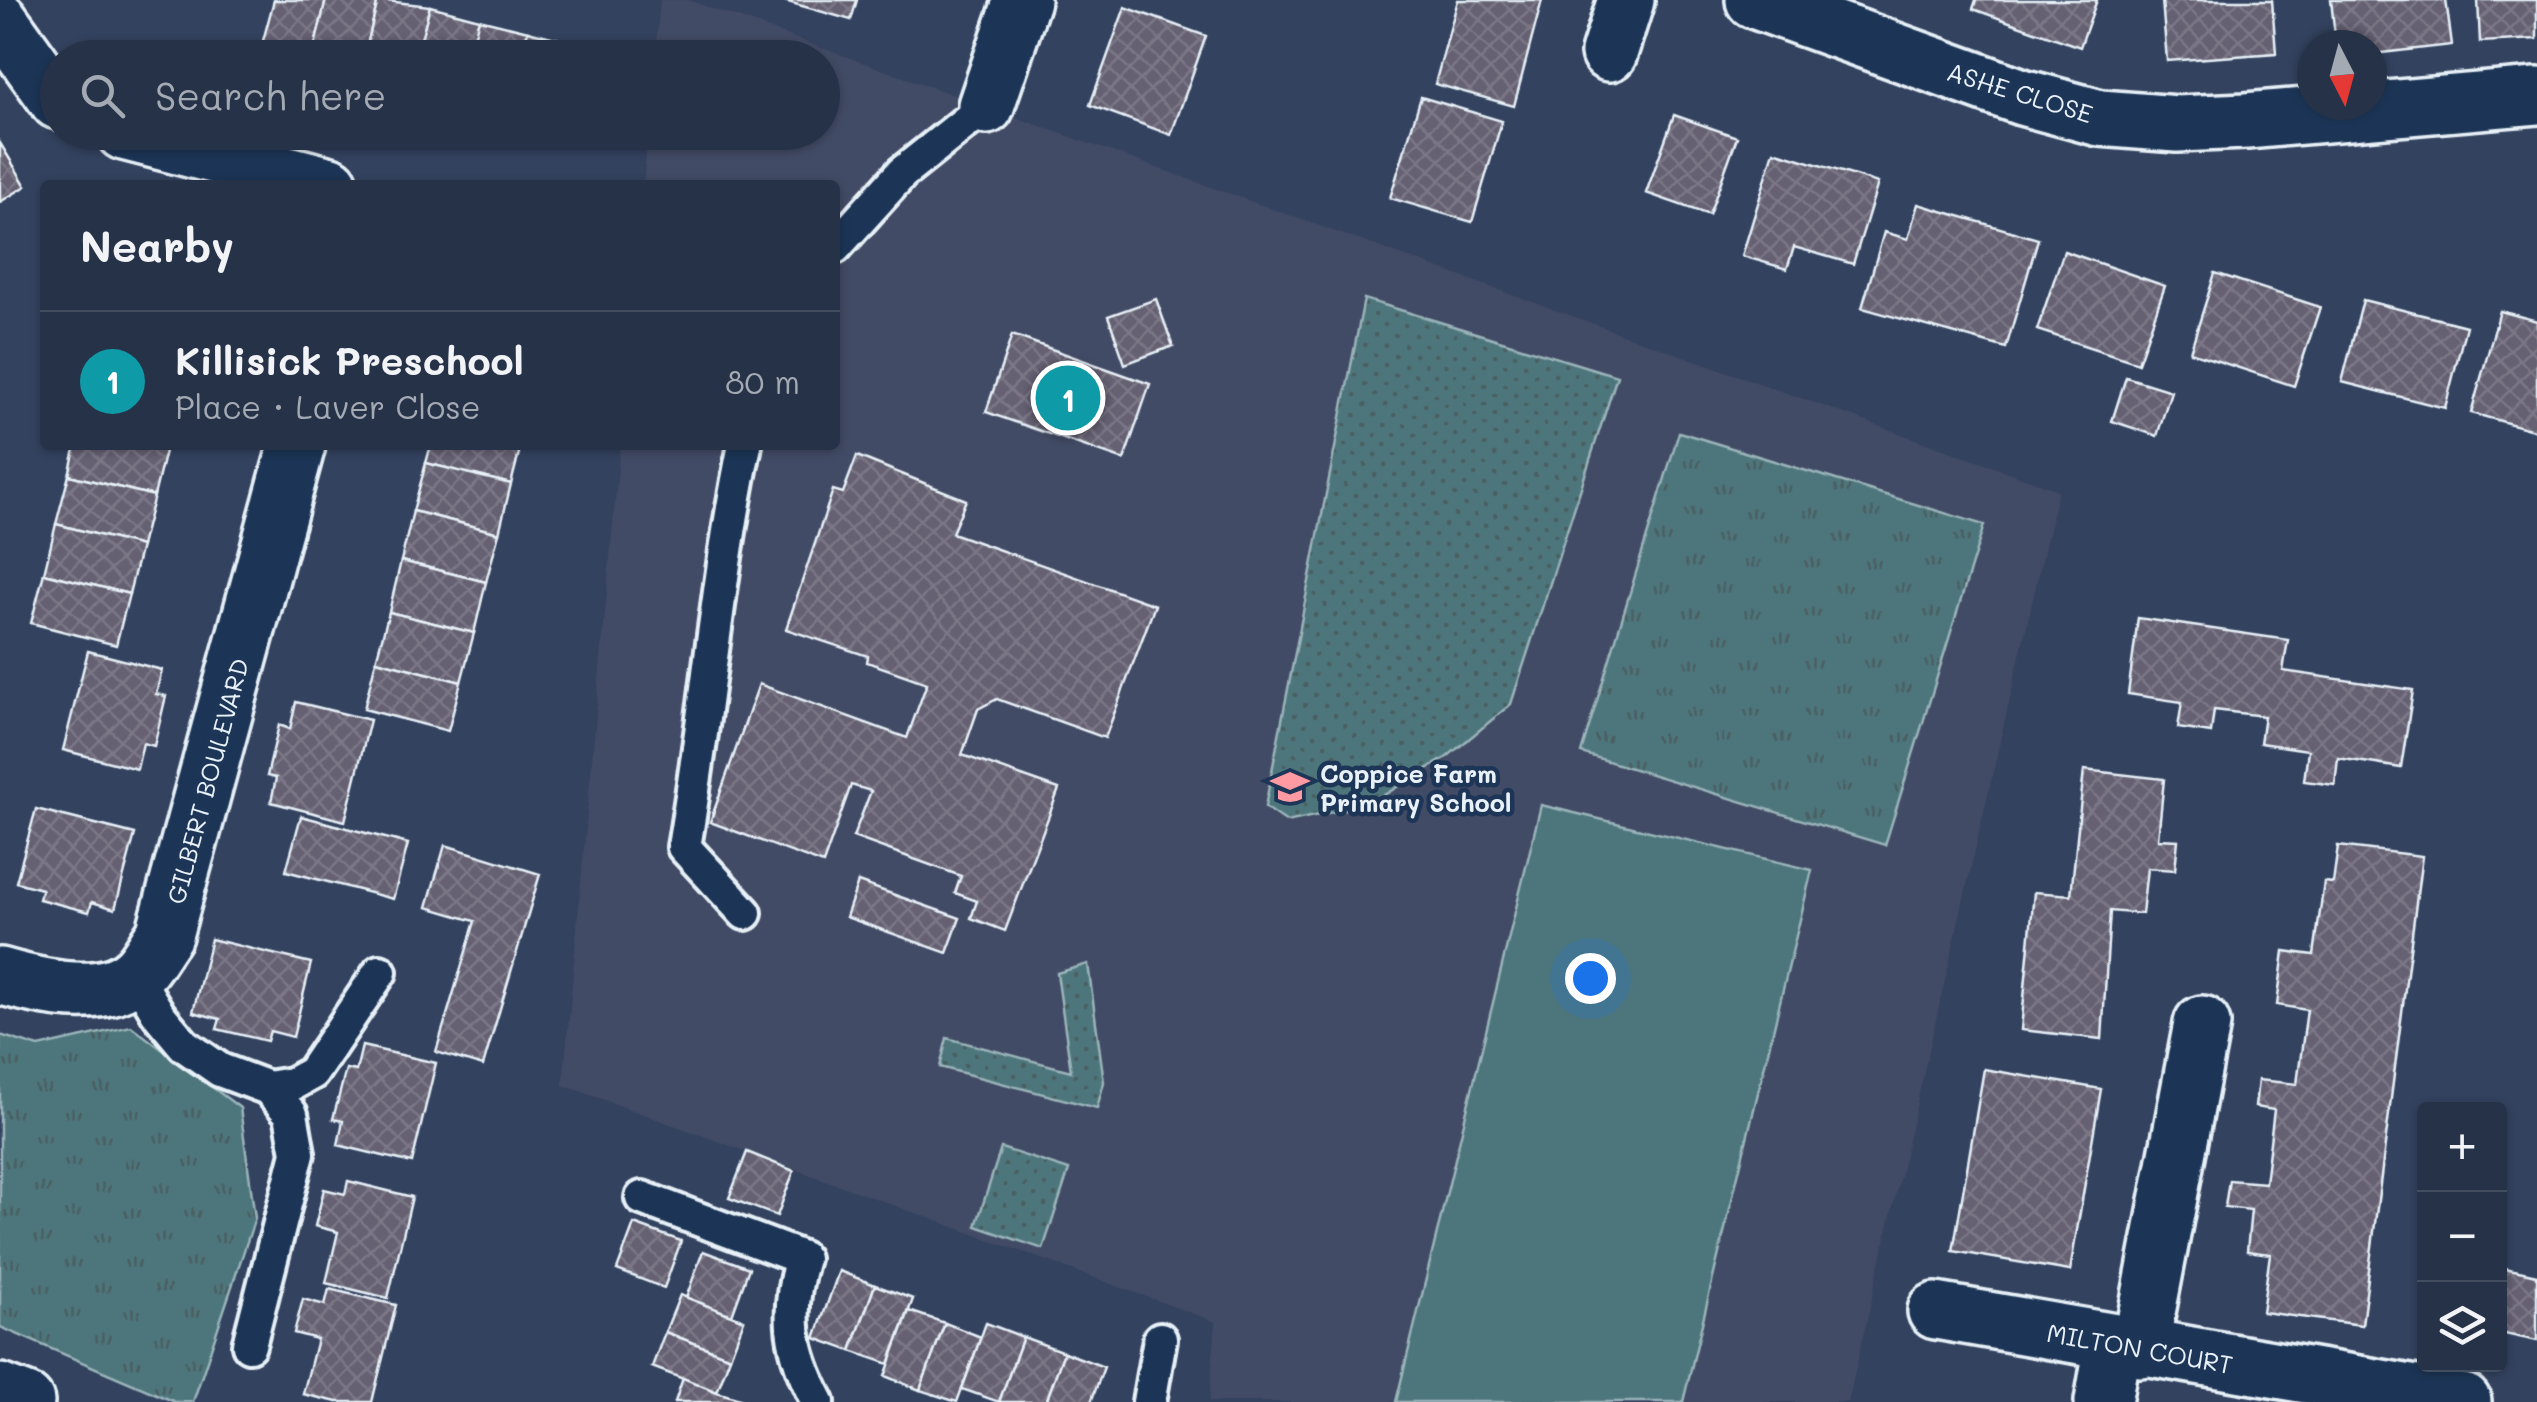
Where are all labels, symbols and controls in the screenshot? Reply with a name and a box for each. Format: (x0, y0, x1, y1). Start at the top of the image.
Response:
north arrow (2297, 30, 2387, 120)
search box (40, 40, 840, 150)
street label: ASHE CLOSE (1943, 55, 2097, 129)
icon: search (75, 68, 130, 123)
text: Search here (155, 70, 386, 120)
text: Nearby (80, 218, 234, 273)
text: Killisick Preschool (175, 335, 524, 385)
text: 1 (105, 360, 120, 402)
text: 80 m (725, 360, 800, 402)
pin: 1 (1036, 360, 1100, 436)
text: Place · Laver Close (175, 385, 481, 427)
street label: GILBERT BOULEVARD (159, 655, 255, 907)
place label: Coppice Farm Primary School (1320, 757, 1512, 819)
school or university icon: Coppice Farm Primary School (1269, 766, 1311, 808)
your location (1565, 953, 1616, 1004)
map controls (2417, 1102, 2507, 1372)
button: + (2417, 1102, 2507, 1192)
button: − (2417, 1192, 2507, 1282)
button: layers (2417, 1282, 2507, 1372)
street label: MILTON COURT (2044, 1316, 2236, 1380)

